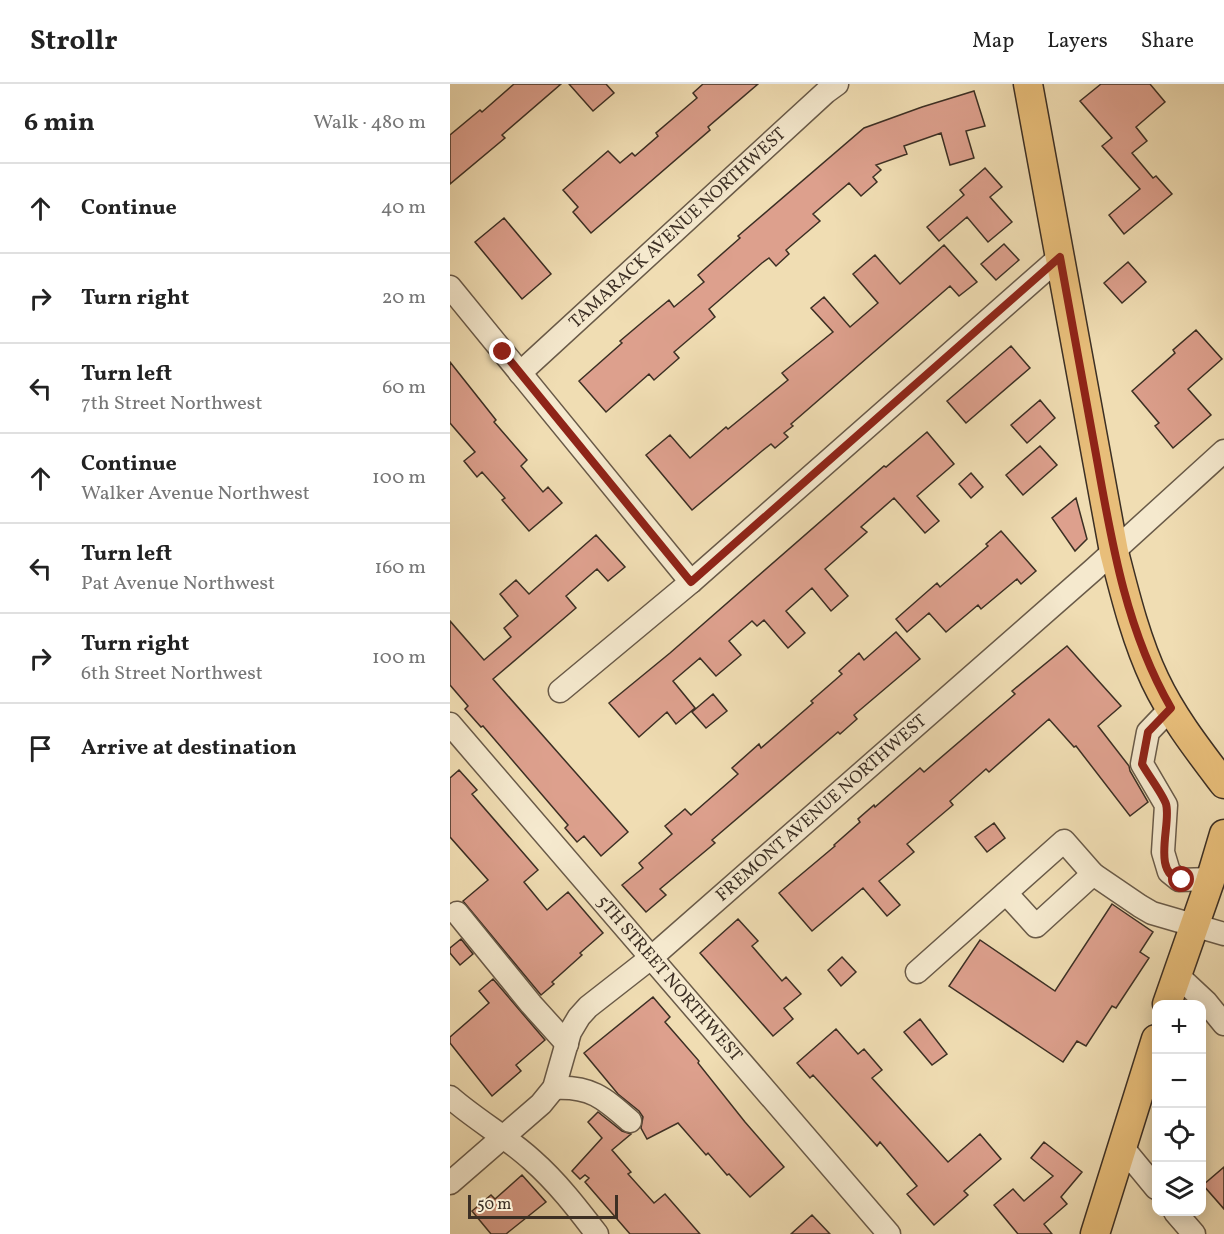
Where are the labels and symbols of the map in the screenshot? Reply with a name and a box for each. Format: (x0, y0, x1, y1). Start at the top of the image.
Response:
street label: TAMARACK AVENUE NORTHWEST (564, 122, 792, 334)
route end (489, 338, 515, 364)
street label: FREMONT AVENUE NORTHWEST (711, 708, 933, 908)
route start (1168, 866, 1194, 892)
street label: 5TH STREET NORTHWEST (590, 890, 748, 1068)
scale bar (468, 1192, 618, 1220)

